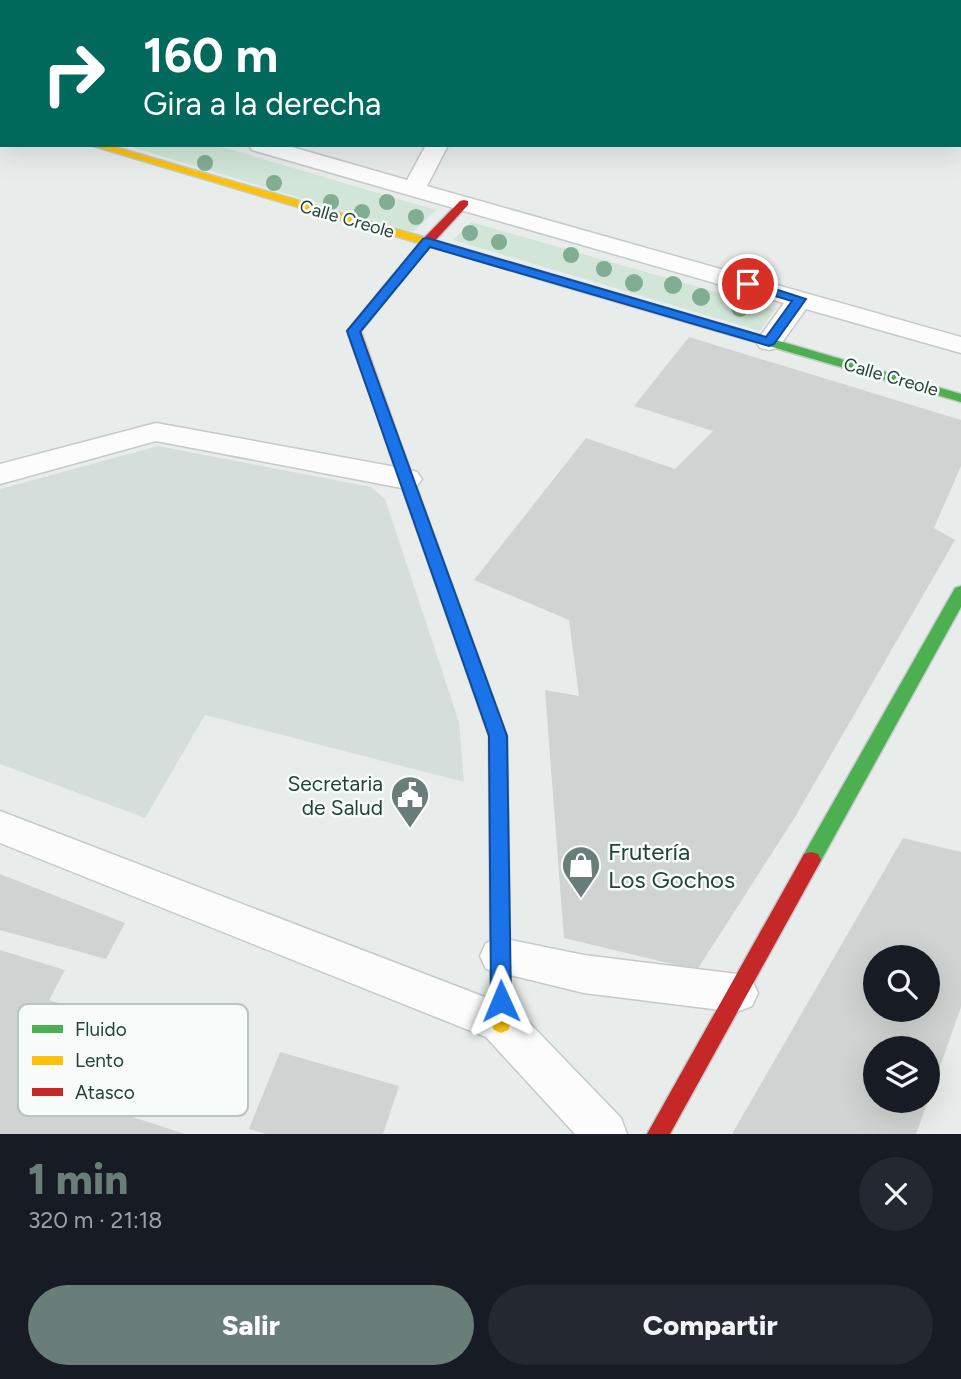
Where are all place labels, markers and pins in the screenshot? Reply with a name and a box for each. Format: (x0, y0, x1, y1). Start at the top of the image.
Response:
pin (718, 254, 778, 314)
place label: Secretaria de Salud (287, 771, 383, 820)
public building icon: Secretaria de Salud (389, 774, 431, 829)
place label: Frutería Los Gochos (608, 837, 735, 894)
shop icon: Frutería Los Gochos (560, 844, 602, 899)

